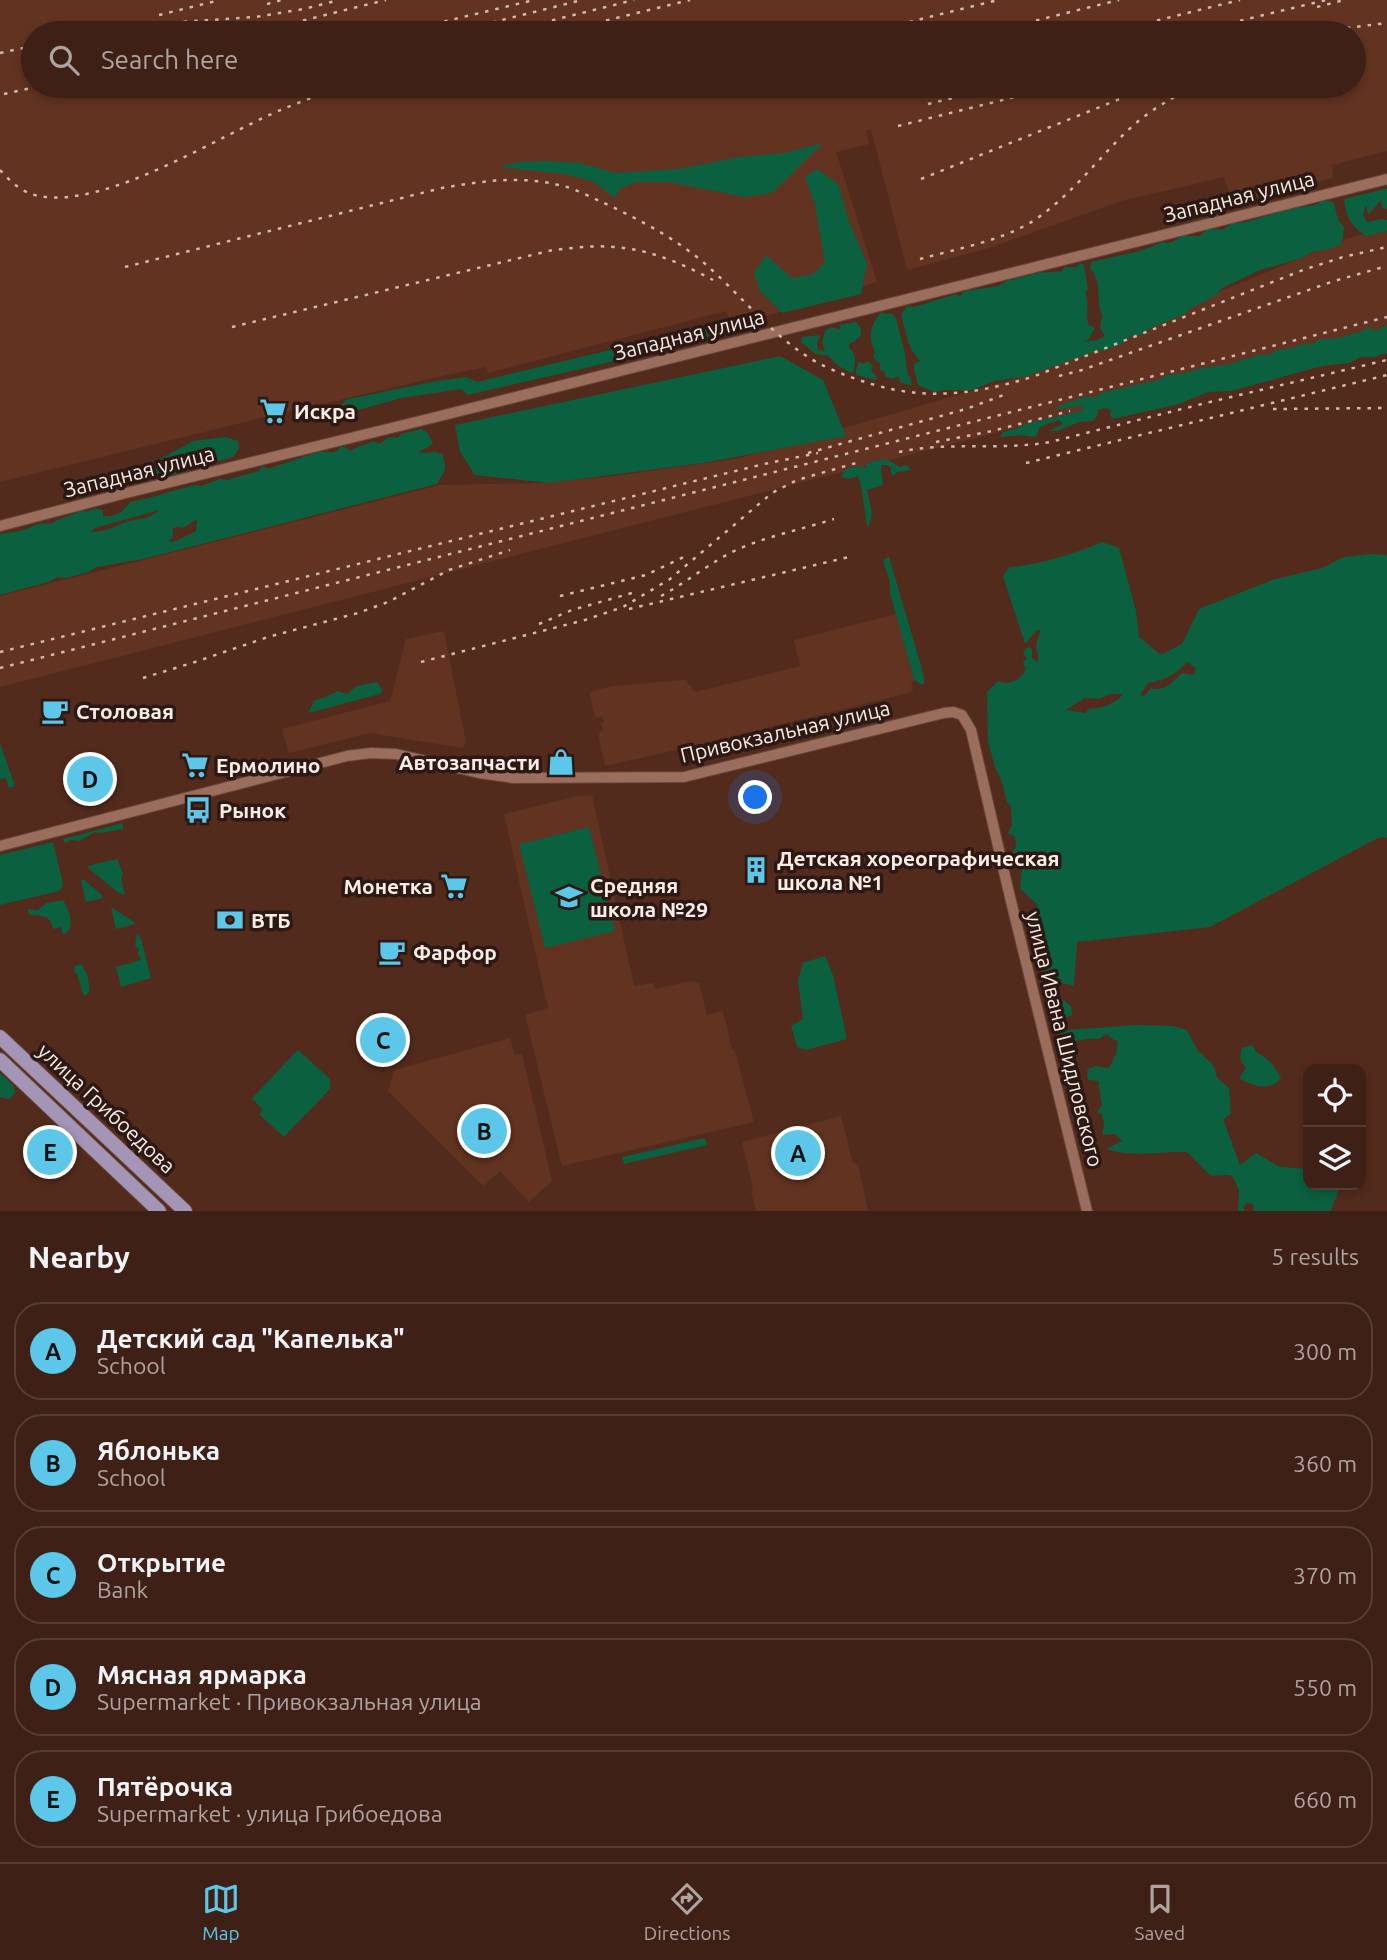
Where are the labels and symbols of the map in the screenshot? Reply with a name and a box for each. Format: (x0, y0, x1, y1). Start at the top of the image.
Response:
street label: Западная улица (1161, 166, 1317, 226)
street label: Западная улица (611, 304, 767, 364)
supermarket icon: Искра (258, 396, 288, 426)
place label: Искра (294, 399, 356, 423)
street label: Западная улица (61, 441, 217, 501)
street label: Привокзальная улица (678, 695, 892, 767)
cafe icon: Столовая (40, 696, 70, 726)
place label: Столовая (76, 699, 174, 723)
shop icon: Автозапчасти (546, 747, 576, 777)
supermarket icon: Ермолино (180, 750, 210, 780)
place label: Автозапчасти (399, 750, 540, 774)
pin: D (67, 753, 113, 805)
place label: Ермолино (216, 753, 320, 777)
your location (738, 780, 772, 814)
bus stop icon: Рынок (183, 795, 213, 825)
place label: Рынок (219, 798, 286, 822)
place label: Детская хореографическая школа №1 (777, 846, 1060, 894)
building icon: Детская хореографическая школа №1 (741, 855, 771, 885)
supermarket icon: Монетка (439, 871, 469, 901)
place label: Средняя школа №29 (590, 873, 708, 921)
place label: Монетка (343, 874, 433, 898)
school or university icon: Средняя школа №29 (554, 882, 584, 912)
bank icon: ВТБ (215, 905, 245, 935)
place label: ВТБ (251, 908, 291, 932)
street label: улица Ивана Шидловского (1022, 909, 1108, 1169)
cafe icon: Фарфор (377, 937, 407, 967)
place label: Фарфор (413, 940, 497, 964)
pin: C (360, 1014, 406, 1066)
street label: улица Грибоедова (33, 1038, 181, 1178)
pin: B (461, 1105, 507, 1157)
pin: E (27, 1126, 73, 1178)
pin: A (775, 1127, 821, 1179)

